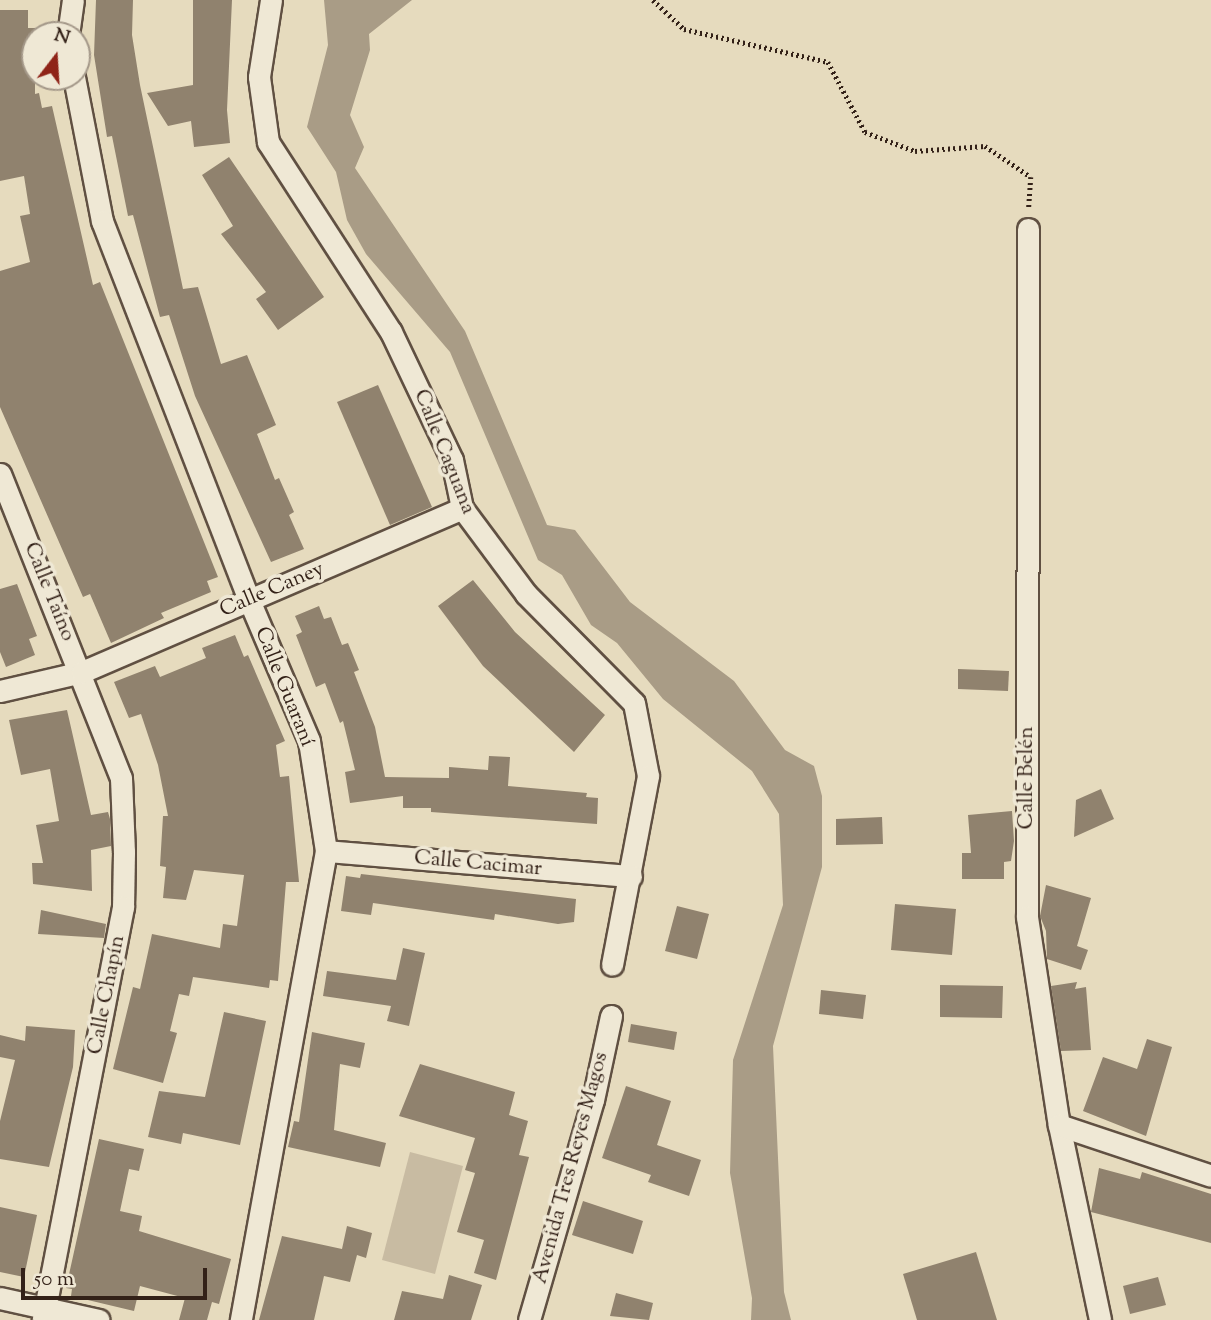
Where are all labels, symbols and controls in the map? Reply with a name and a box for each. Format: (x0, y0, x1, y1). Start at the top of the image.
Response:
north arrow (21, 21, 91, 91)
text: N (50, 22, 73, 52)
street label: Calle Caguana (408, 386, 480, 518)
street label: Calle Taíno (18, 539, 80, 645)
street label: Calle Caney (216, 557, 328, 623)
street label: Calle Guaraní (249, 624, 319, 750)
street label: Calle Belén (1014, 727, 1040, 829)
street label: Calle Cacimar (413, 846, 543, 882)
street label: Calle Chapín (83, 933, 131, 1057)
street label: Avenida Tres Reyes Magos (528, 1049, 614, 1287)
scale bar (24, 1254, 210, 1298)
text: 50 m (34, 1265, 74, 1295)

